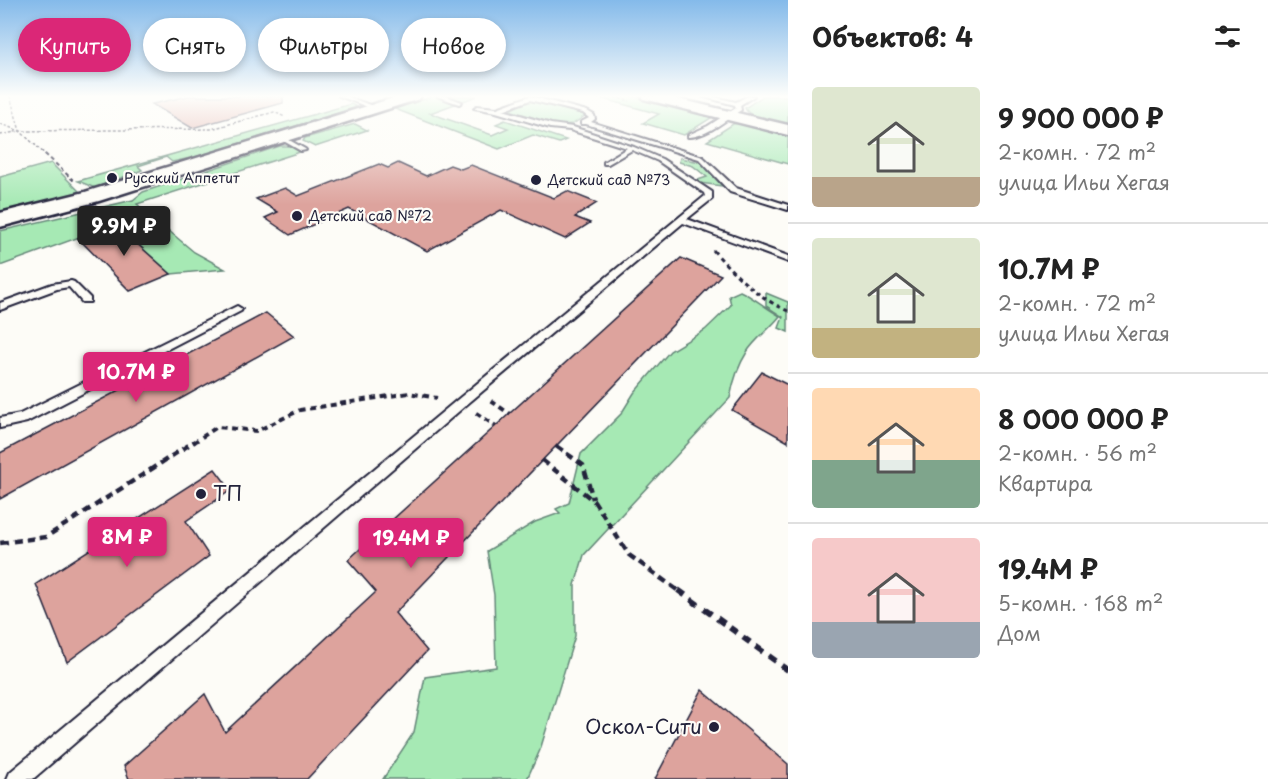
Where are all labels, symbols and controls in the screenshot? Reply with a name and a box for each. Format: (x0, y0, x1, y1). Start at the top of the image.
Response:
text: Объектов: 4 (812, 17, 973, 56)
chip: Купить (18, 18, 131, 72)
chip: Снять (143, 18, 246, 72)
chip: Фильтры (258, 18, 389, 72)
chip: Новое (401, 18, 506, 72)
icon: filters (1211, 20, 1244, 53)
text: 9 900 000 ₽ (998, 98, 1164, 137)
icon: home (860, 111, 932, 183)
text: 2-комн. · 72 m² (998, 137, 1156, 167)
place label: Русский Аппетит (124, 167, 240, 188)
text: улица Ильи Хегая (998, 167, 1170, 197)
place label: Детский сад №73 (547, 169, 670, 190)
marker: Русский Аппетит (105, 171, 119, 185)
marker: Детский сад №73 (529, 173, 543, 187)
place label: Детский сад №72 (308, 205, 432, 226)
pin: 9.9M ₽ (75, 206, 173, 257)
marker: Детский сад №72 (290, 209, 304, 223)
text: 9.9M ₽ (91, 210, 157, 240)
text: 10.7M ₽ (998, 249, 1099, 288)
icon: home (860, 262, 932, 334)
text: 2-комн. · 72 m² (998, 288, 1156, 318)
text: улица Ильи Хегая (998, 318, 1170, 348)
pin: 10.7M ₽ (81, 352, 191, 403)
text: 10.7M ₽ (97, 356, 175, 386)
text: 8 000 000 ₽ (998, 399, 1169, 438)
icon: home (860, 412, 932, 484)
text: 2-комн. · 56 m² (998, 438, 1157, 468)
text: Квартира (998, 468, 1092, 498)
place label: ТП (213, 478, 242, 508)
marker: ТП (194, 487, 208, 501)
pin: 8M ₽ (91, 517, 163, 568)
pin: 19.4M ₽ (356, 518, 466, 569)
text: 8M ₽ (102, 521, 152, 551)
text: 19.4M ₽ (373, 522, 449, 552)
text: 19.4M ₽ (998, 549, 1098, 588)
icon: home (860, 562, 932, 634)
text: 5-комн. · 168 m² (998, 588, 1163, 618)
text: Дом (998, 618, 1041, 648)
place label: Оскол-Сити (585, 711, 702, 741)
marker: Оскол-Сити (707, 720, 721, 734)

